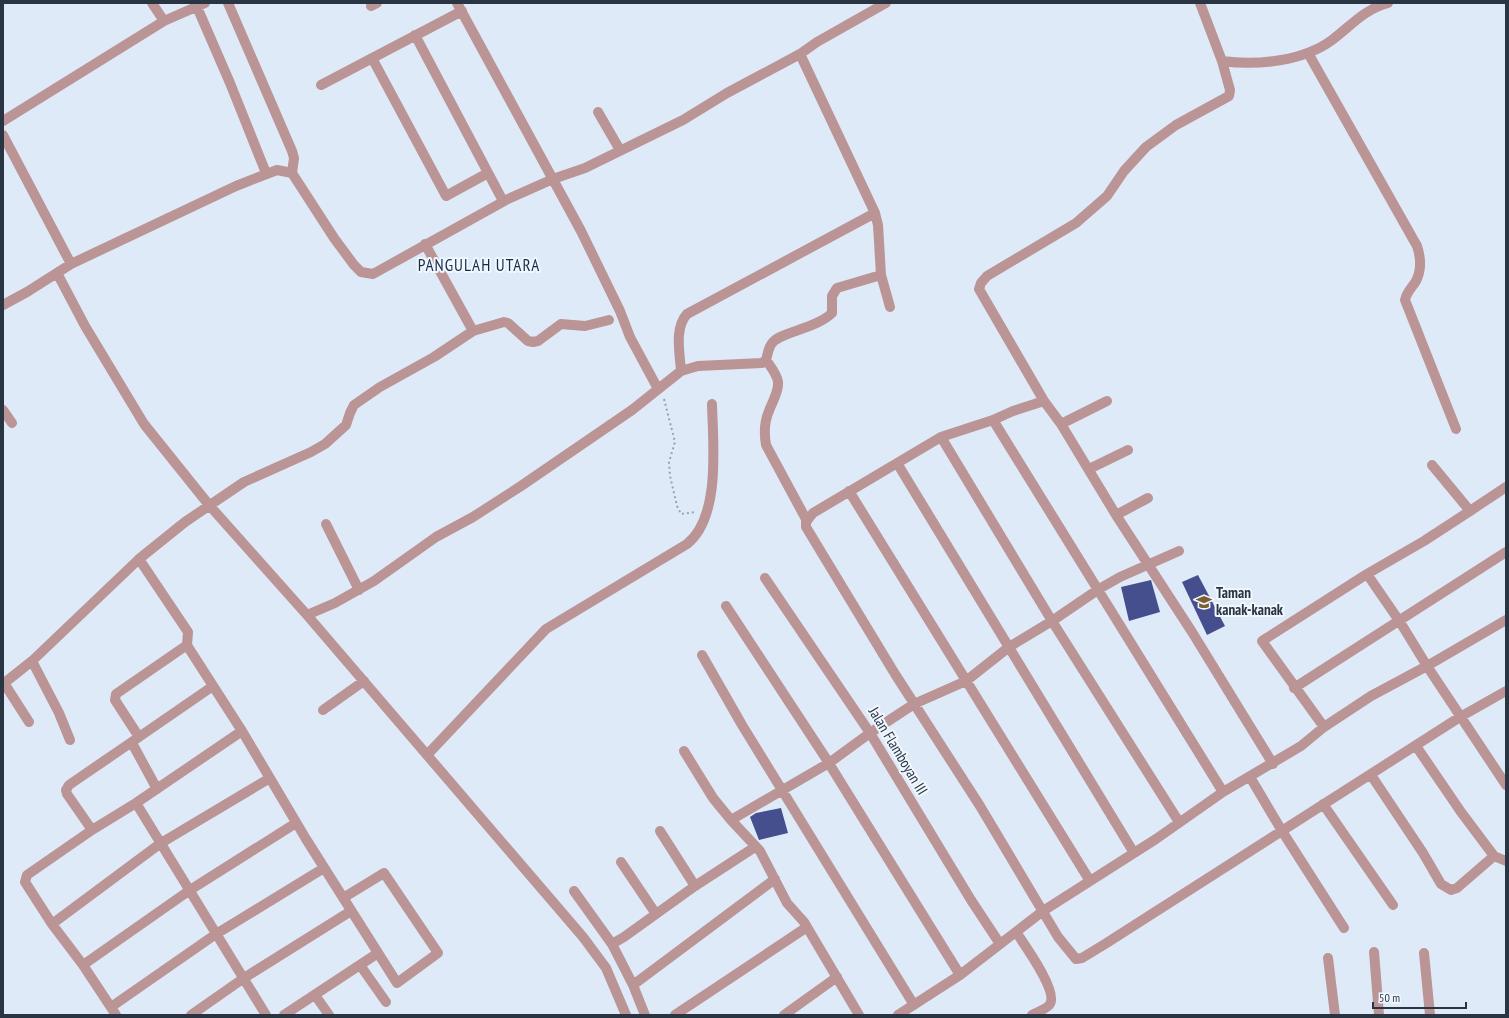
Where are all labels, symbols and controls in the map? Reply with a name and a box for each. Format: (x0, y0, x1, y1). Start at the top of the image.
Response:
district label: PANGULAH UTARA (418, 254, 540, 276)
place label: Taman kanak-kanak (1216, 583, 1284, 619)
school or university icon: Taman kanak-kanak (1195, 593, 1213, 611)
street label: Jalan Flamboyan III (864, 703, 932, 798)
scale bar (1373, 984, 1466, 1010)
text: 50 m (1379, 990, 1400, 1005)

